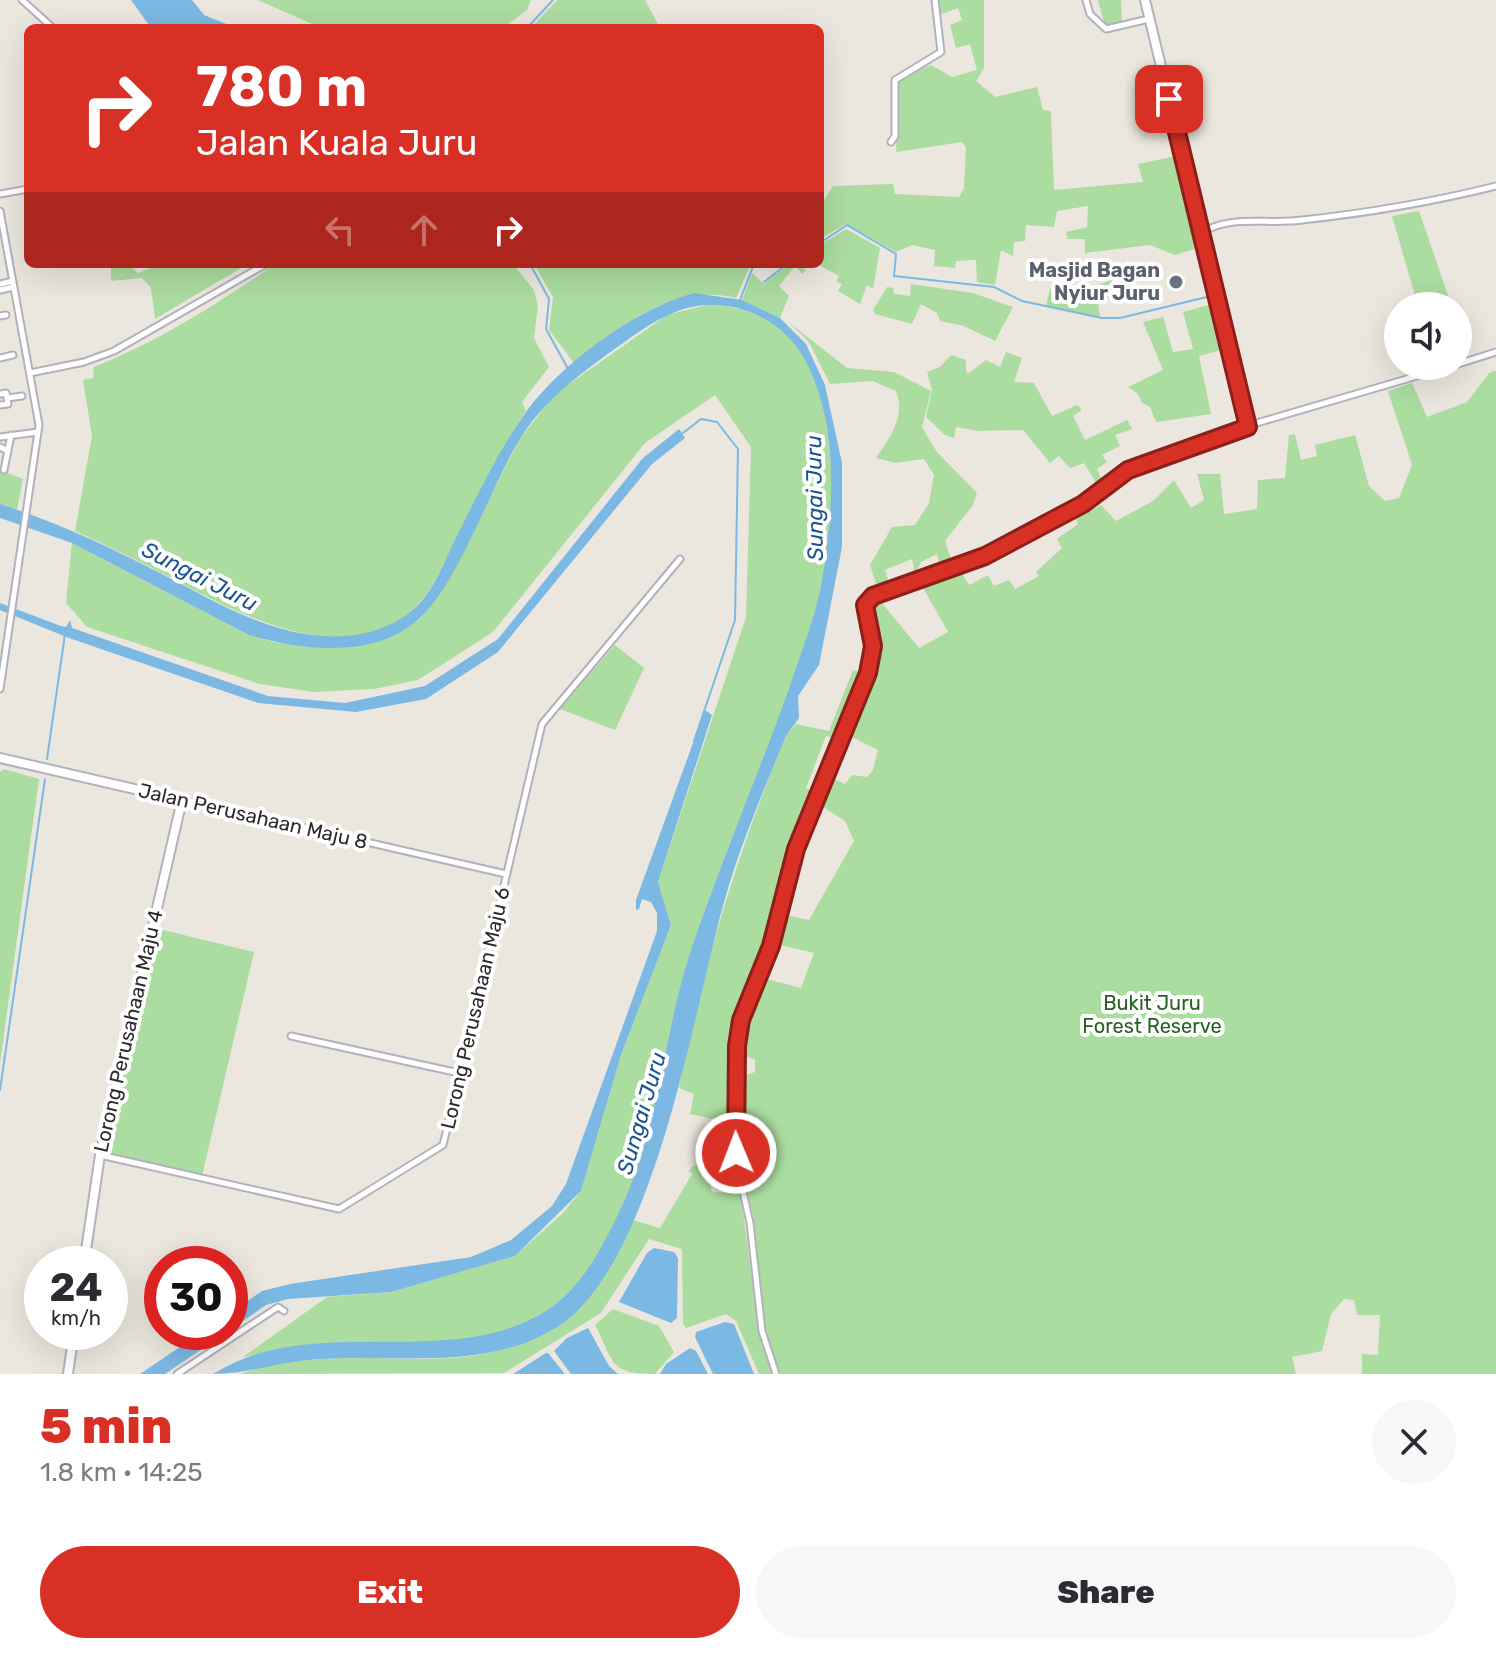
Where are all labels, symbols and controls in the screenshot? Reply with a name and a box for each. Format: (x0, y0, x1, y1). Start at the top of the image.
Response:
text: 780 m (196, 54, 367, 120)
icon: right (64, 56, 168, 160)
pin (1135, 65, 1203, 133)
icon: arrive (1147, 77, 1191, 121)
text: Jalan Kuala Juru (196, 121, 477, 164)
icon: left (318, 208, 362, 252)
icon: ahead (402, 208, 446, 252)
icon: right (486, 208, 530, 252)
place label: Masjid Bagan Nyiur Juru (1029, 258, 1160, 305)
marker: Masjid Bagan Nyiur Juru (1167, 273, 1185, 291)
map controls (1384, 292, 1472, 380)
button: sound (1384, 292, 1472, 380)
water label: Sungai Juru (800, 435, 829, 561)
water label: Sungai Juru (138, 536, 262, 617)
street label: Jalan Perusahaan Maju 8 (136, 778, 370, 854)
street label: Lorong Perusahaan Maju 6 (435, 885, 515, 1131)
street label: Lorong Perusahaan Maju 4 (88, 907, 168, 1155)
park label: Bukit Juru Forest Reserve (1082, 991, 1222, 1038)
water label: Sungai Juru (611, 1049, 672, 1177)
position arrow (694, 1111, 778, 1195)
speed limit sign: 30 (144, 1246, 248, 1350)
text: 24 (49, 1264, 103, 1311)
text: km/h (51, 1306, 101, 1330)
text: 5 min (40, 1398, 172, 1455)
button: close (1372, 1400, 1456, 1484)
text: 1.8 km · 14:25 (40, 1457, 203, 1488)
button: Exit (40, 1546, 740, 1638)
button: Share (756, 1546, 1456, 1638)

